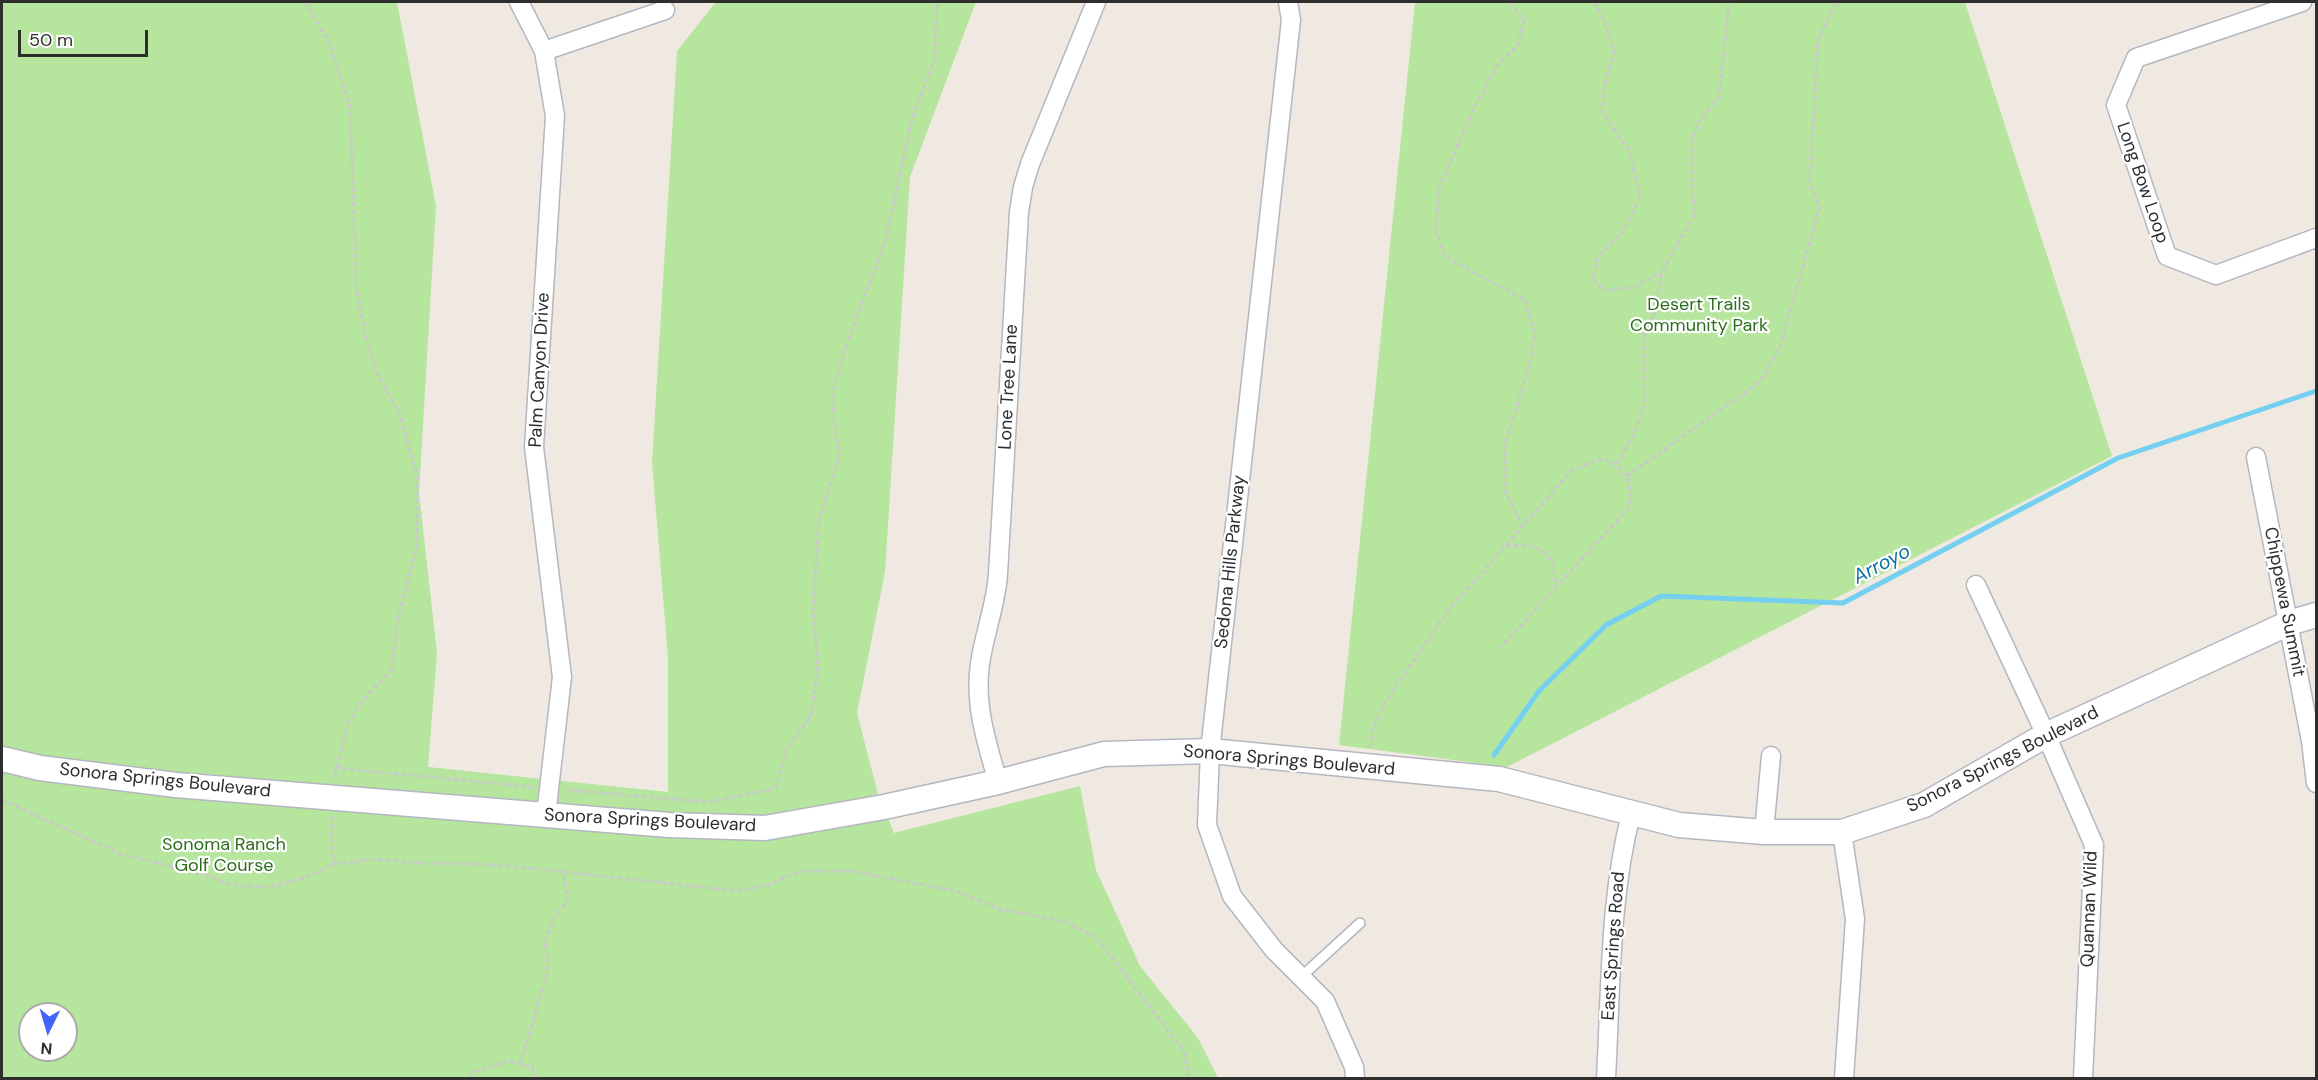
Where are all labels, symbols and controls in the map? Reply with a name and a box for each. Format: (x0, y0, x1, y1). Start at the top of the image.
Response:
scale bar (21, 18, 152, 56)
text: 50 m (29, 28, 73, 52)
street label: Long Bow Loop (2111, 120, 2173, 246)
street label: Palm Canyon Drive (525, 292, 555, 448)
park label: Desert Trails Community Park (1630, 294, 1768, 336)
street label: Lone Tree Lane (995, 324, 1023, 450)
street label: Sedona Hills Parkway (1211, 474, 1251, 650)
street label: Chippewa Summit (2259, 525, 2309, 679)
water label: Arroyo (1849, 540, 1915, 590)
street label: Sonora Springs Boulevard (1903, 702, 2103, 818)
street label: Sonora Springs Boulevard (1182, 741, 1396, 781)
street label: Sonora Springs Boulevard (58, 759, 272, 803)
street label: Sonora Springs Boulevard (543, 805, 757, 837)
park label: Sonoma Ranch Golf Course (162, 834, 286, 876)
street label: Quannan Wild (2077, 850, 2103, 968)
street label: East Springs Road (1598, 871, 1630, 1021)
north arrow (18, 1002, 78, 1062)
text: N (40, 1037, 53, 1059)

